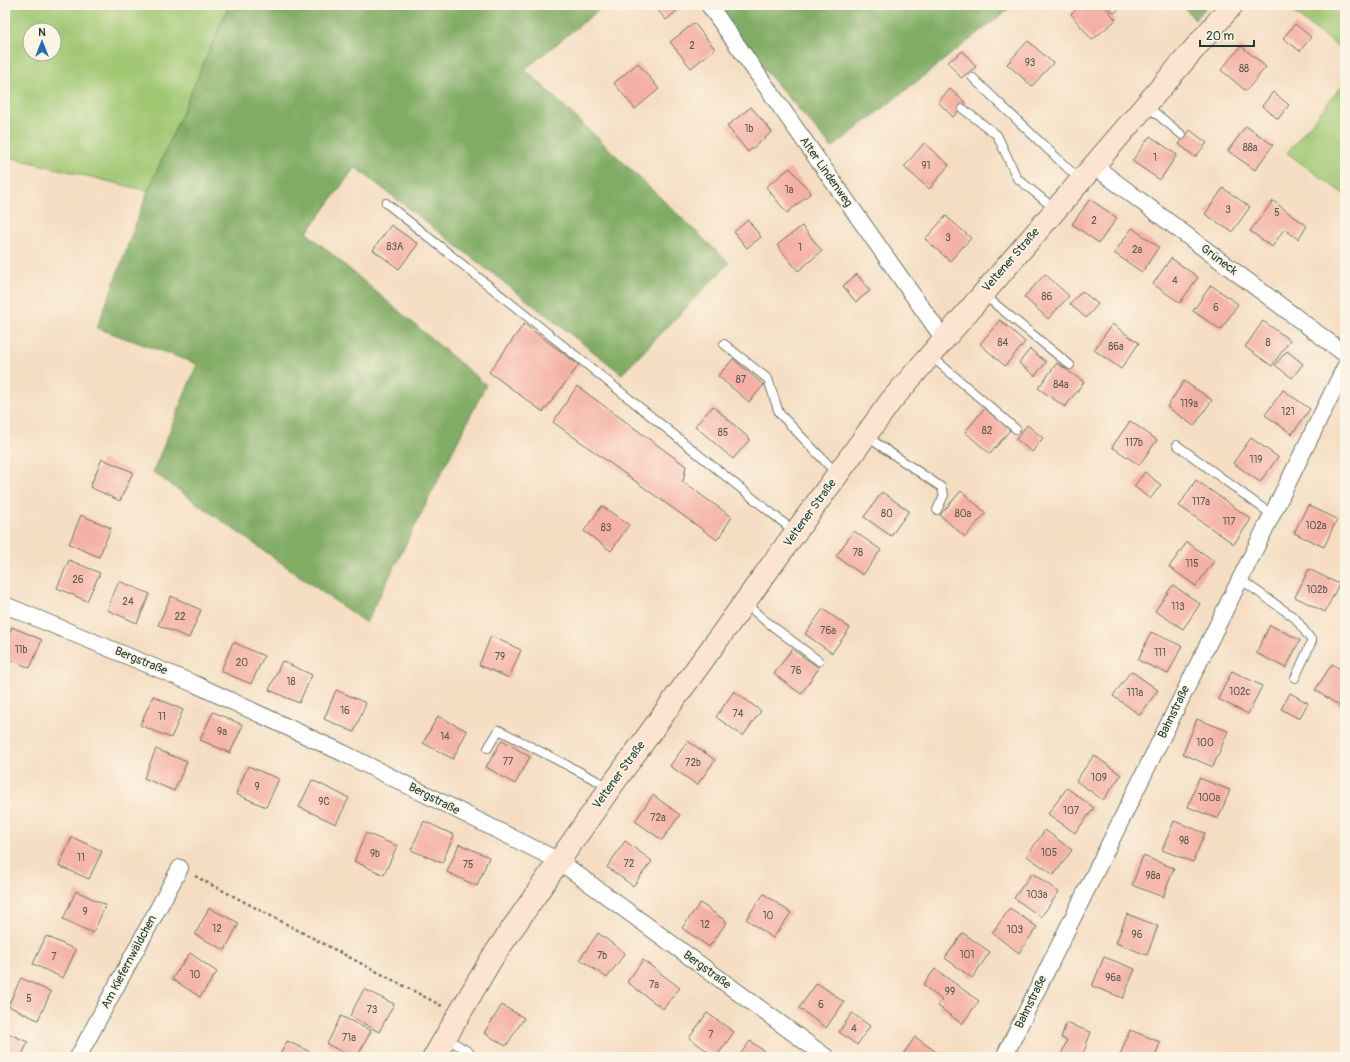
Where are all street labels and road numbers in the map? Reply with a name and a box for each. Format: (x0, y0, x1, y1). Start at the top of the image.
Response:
street label: Alter Lindenweg (796, 134, 856, 210)
street label: Veltener Straße (979, 225, 1043, 295)
street label: Grüneck (1198, 241, 1240, 279)
street label: Veltener Straße (780, 476, 840, 550)
street label: Bergstraße (112, 644, 170, 678)
street label: Bahnstraße (1155, 683, 1193, 741)
street label: Veltener Straße (589, 738, 649, 812)
street label: Bergstraße (406, 780, 462, 818)
street label: Am Kiefernwäldchen (98, 912, 160, 1011)
street label: Bergstraße (680, 948, 734, 992)
street label: Bahnstraße (1012, 973, 1050, 1031)

